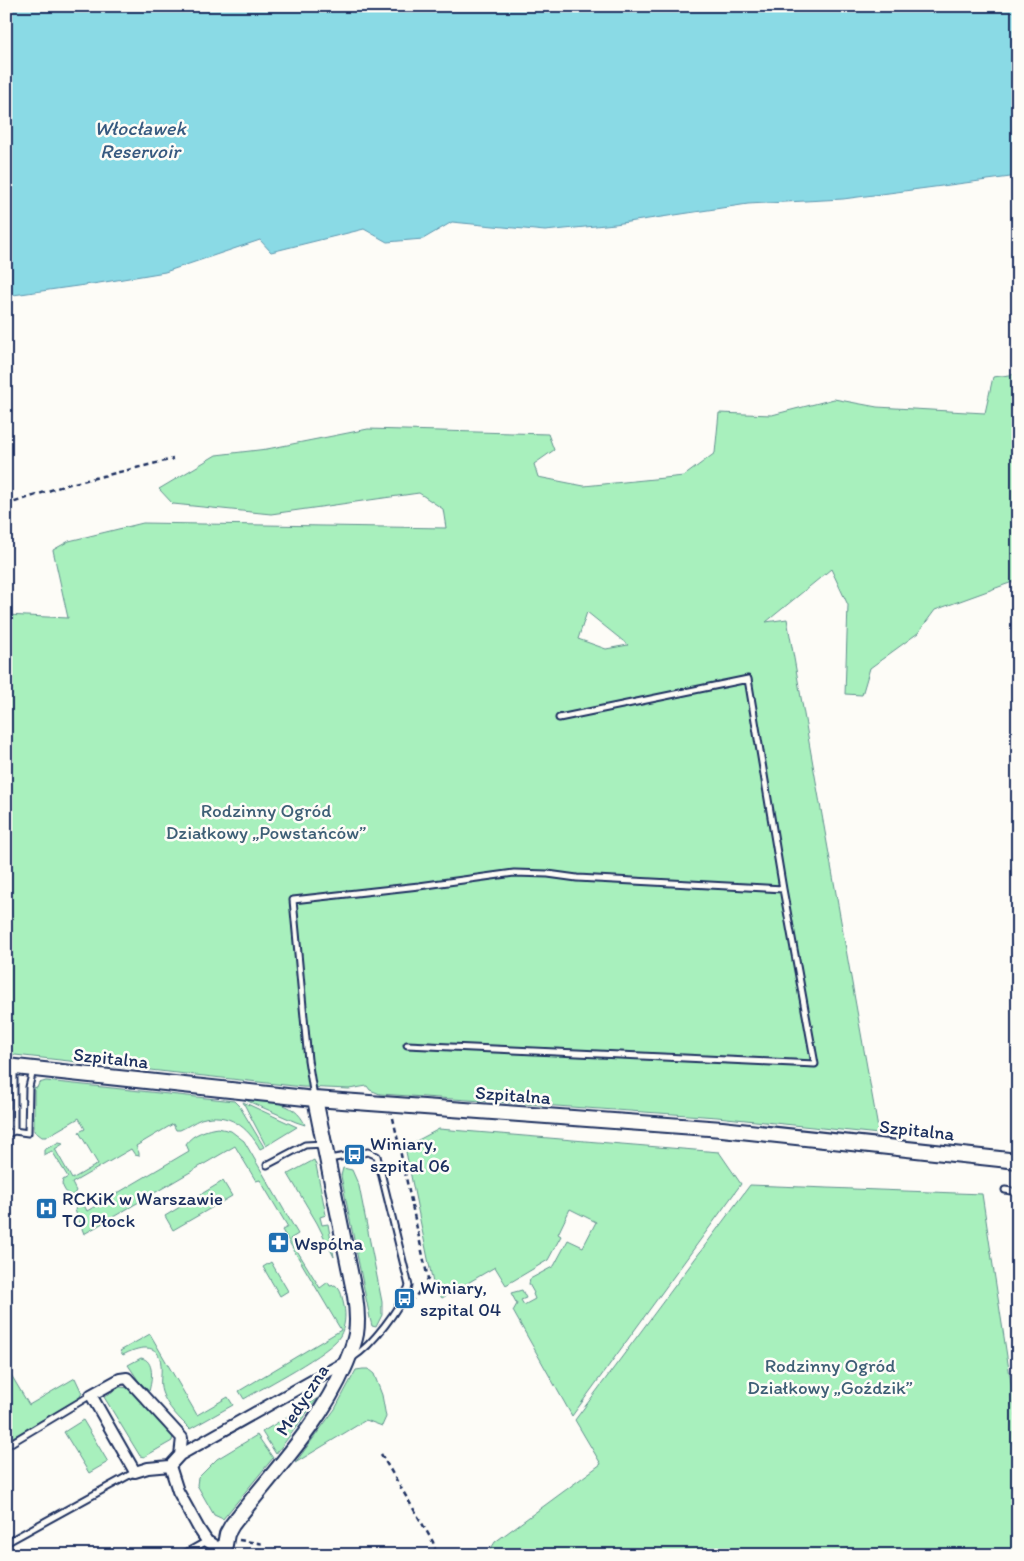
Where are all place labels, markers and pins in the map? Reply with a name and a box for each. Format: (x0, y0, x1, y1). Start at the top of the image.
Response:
place label: Winiary, szpital 06 (370, 1132, 450, 1177)
bus stop icon: Winiary, szpital 06 (342, 1142, 366, 1166)
place label: RCKiK w Warszawie TO Płock (62, 1187, 223, 1232)
hospital icon: RCKiK w Warszawie TO Płock (34, 1197, 58, 1221)
pharmacy icon: Wspólna (266, 1231, 290, 1255)
place label: Wspólna (294, 1232, 364, 1255)
place label: Winiary, szpital 04 (420, 1276, 501, 1321)
bus stop icon: Winiary, szpital 04 (392, 1286, 416, 1310)

